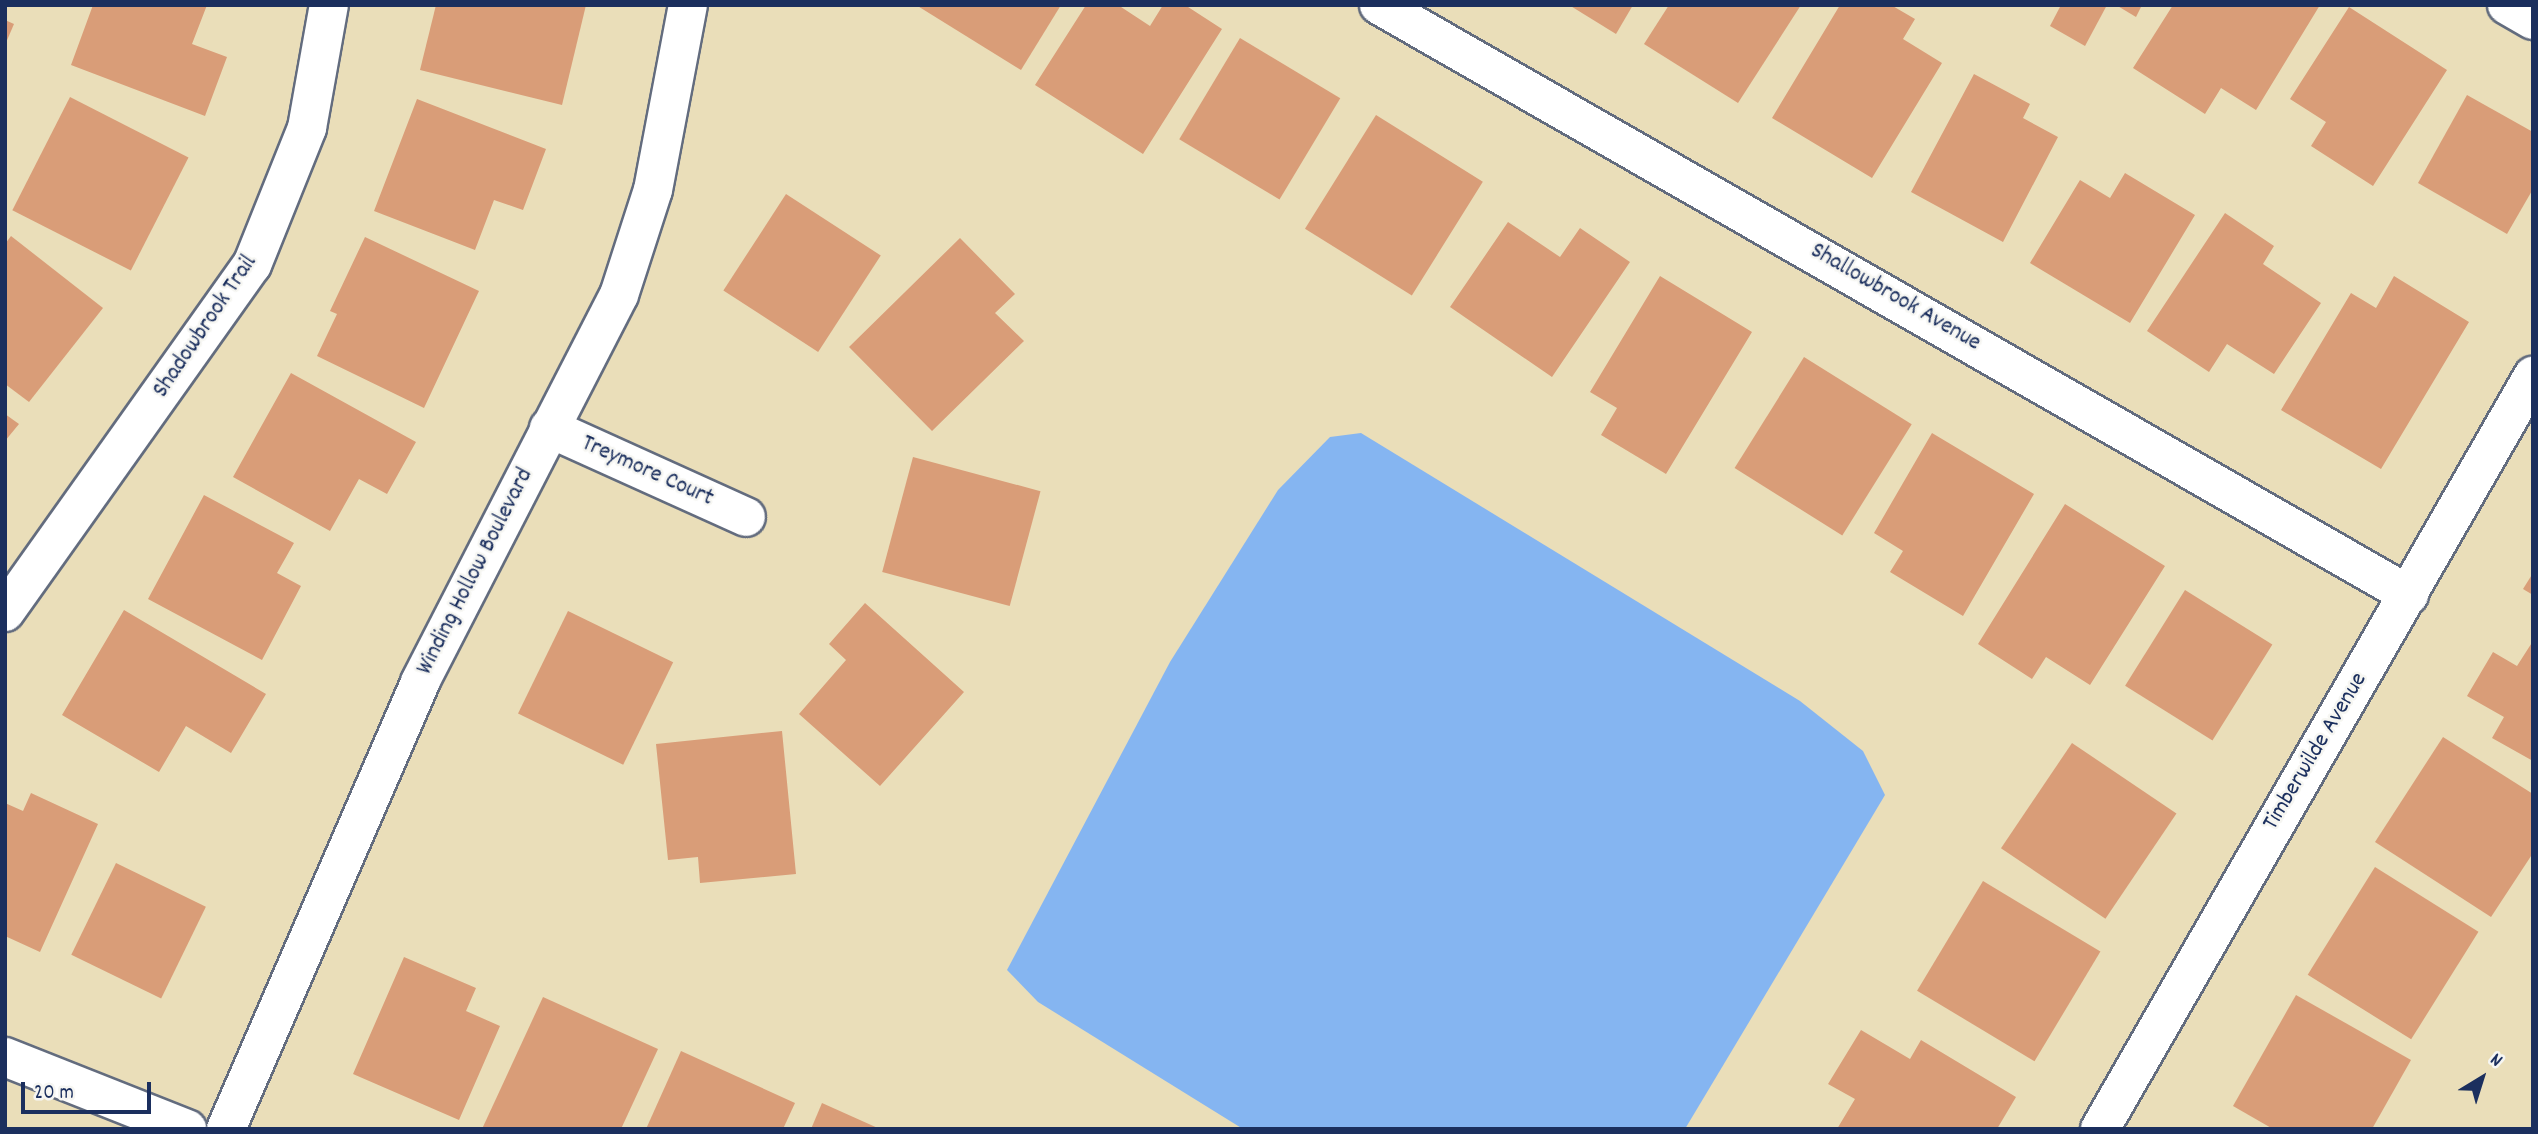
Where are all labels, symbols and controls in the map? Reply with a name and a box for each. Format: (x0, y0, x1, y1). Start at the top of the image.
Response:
street label: Shallowbrook Avenue (1805, 238, 1985, 358)
street label: Shadowbrook Trail (148, 250, 264, 404)
street label: Treymore Court (576, 430, 718, 514)
street label: Winding Hollow Boulevard (411, 464, 541, 680)
street label: Timberwilde Avenue (2258, 668, 2374, 836)
north arrow (2447, 1043, 2517, 1113)
text: N (2483, 1048, 2507, 1075)
scale bar (24, 1068, 154, 1112)
text: 20 m (34, 1079, 74, 1109)

